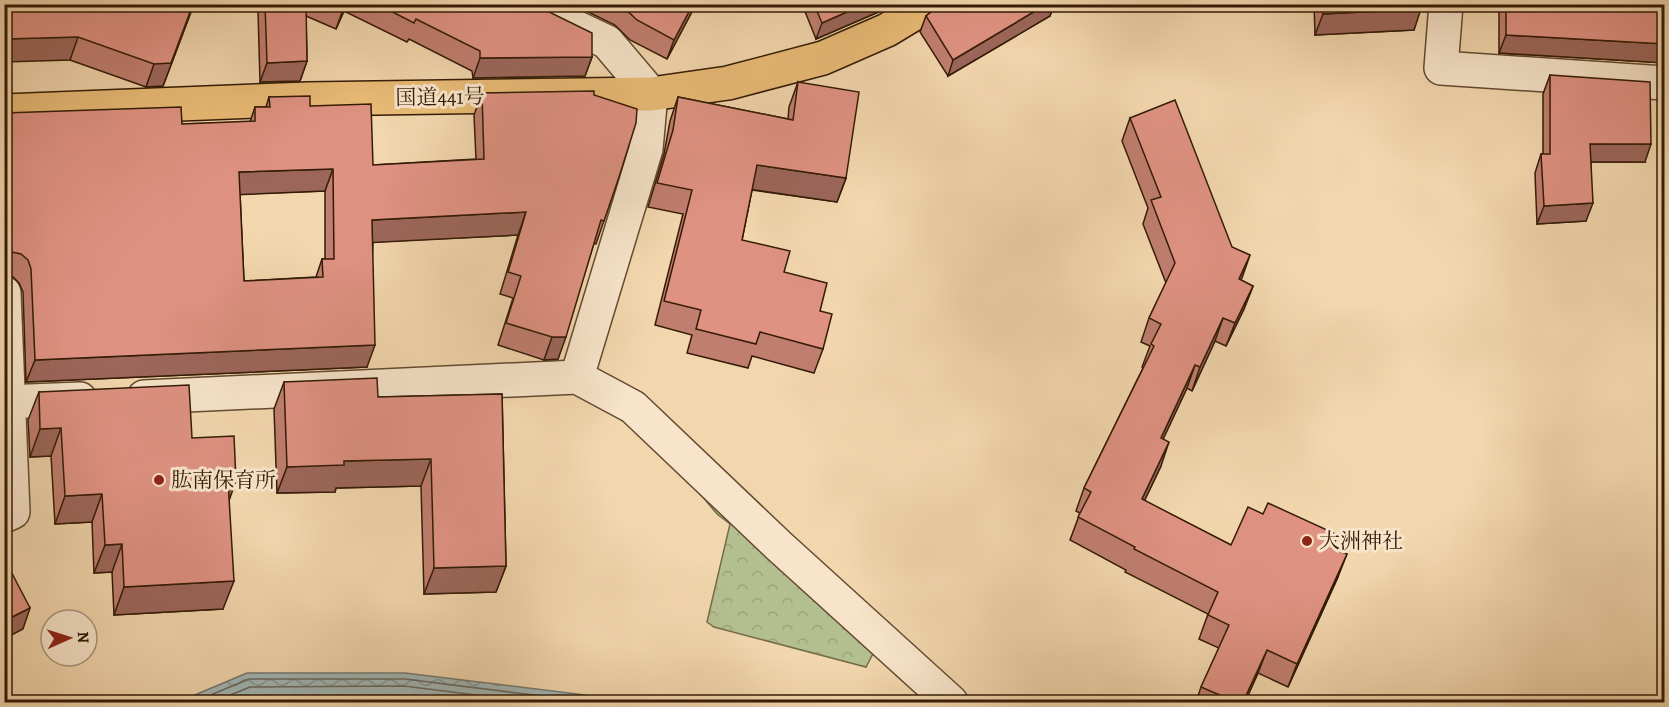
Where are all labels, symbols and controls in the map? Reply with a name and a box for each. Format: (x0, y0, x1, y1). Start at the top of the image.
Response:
street label: 国道441号 (395, 82, 485, 112)
place label: 肱南保育所 (171, 466, 276, 494)
marker: 肱南保育所 (152, 473, 166, 487)
place label: 大洲神社 (1319, 527, 1403, 555)
marker: 大洲神社 (1300, 534, 1314, 548)
north arrow (39, 608, 99, 668)
text: N (72, 631, 94, 644)

